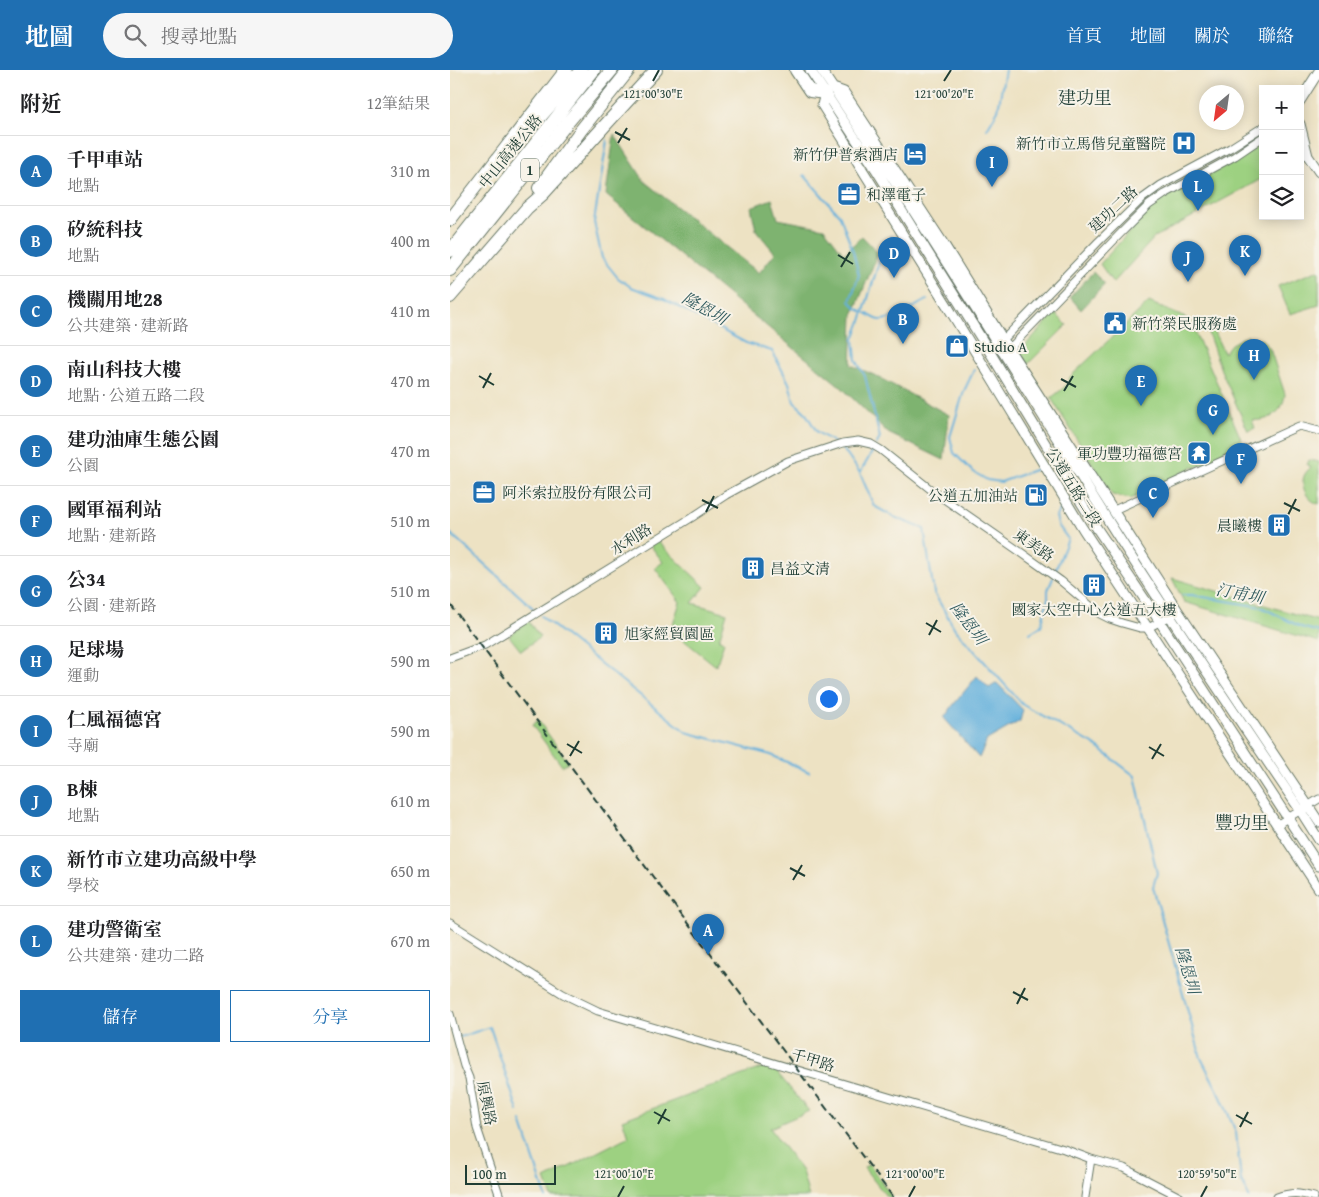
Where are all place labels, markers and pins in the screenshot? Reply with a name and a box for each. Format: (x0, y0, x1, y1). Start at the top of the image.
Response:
hospital icon: 新竹市立馬偕兒童醫院 (1171, 130, 1197, 156)
place label: 新竹市立馬偕兒童醫院 (1016, 133, 1166, 154)
hotel icon: 新竹伊普索酒店 (902, 141, 928, 167)
place label: 新竹伊普索酒店 (793, 144, 898, 165)
pin: I (976, 146, 1008, 187)
pin: L (1182, 170, 1214, 211)
office icon: 和澤電子 (836, 181, 862, 207)
place label: 和澤電子 (866, 184, 926, 205)
pin: K (1229, 235, 1261, 276)
pin: D (878, 237, 910, 278)
pin: J (1172, 241, 1204, 282)
pin: B (887, 303, 919, 344)
public building icon: 新竹榮民服務處 (1102, 310, 1128, 336)
place label: 新竹榮民服務處 (1132, 313, 1237, 334)
shop icon: Studio A (944, 333, 970, 359)
place label: Studio A (974, 336, 1027, 357)
pin: H (1238, 339, 1270, 380)
pin: E (1125, 365, 1157, 406)
pin: G (1197, 394, 1229, 435)
temple icon: 軍功豐功福德宮 (1186, 440, 1212, 466)
place label: 軍功豐功福德宮 (1077, 443, 1182, 464)
pin: F (1225, 443, 1257, 484)
pin: C (1137, 477, 1169, 518)
office icon: 阿米索拉股份有限公司 (471, 479, 497, 505)
place label: 阿米索拉股份有限公司 (502, 482, 652, 503)
fuel station icon: 公道五加油站 (1023, 482, 1049, 508)
place label: 公道五加油站 (928, 485, 1018, 506)
building icon: 晨曦樓 (1266, 512, 1292, 538)
place label: 晨曦樓 (1217, 515, 1262, 536)
building icon: 昌益文清 (740, 555, 766, 581)
place label: 昌益文清 (770, 558, 830, 579)
building icon: 國家太空中心公道五大樓 (1081, 572, 1107, 598)
place label: 國家太空中心公道五大樓 (1011, 599, 1177, 620)
building icon: 旭家經貿園區 (593, 620, 619, 646)
place label: 旭家經貿園區 (624, 623, 714, 644)
pin: A (692, 914, 724, 955)

